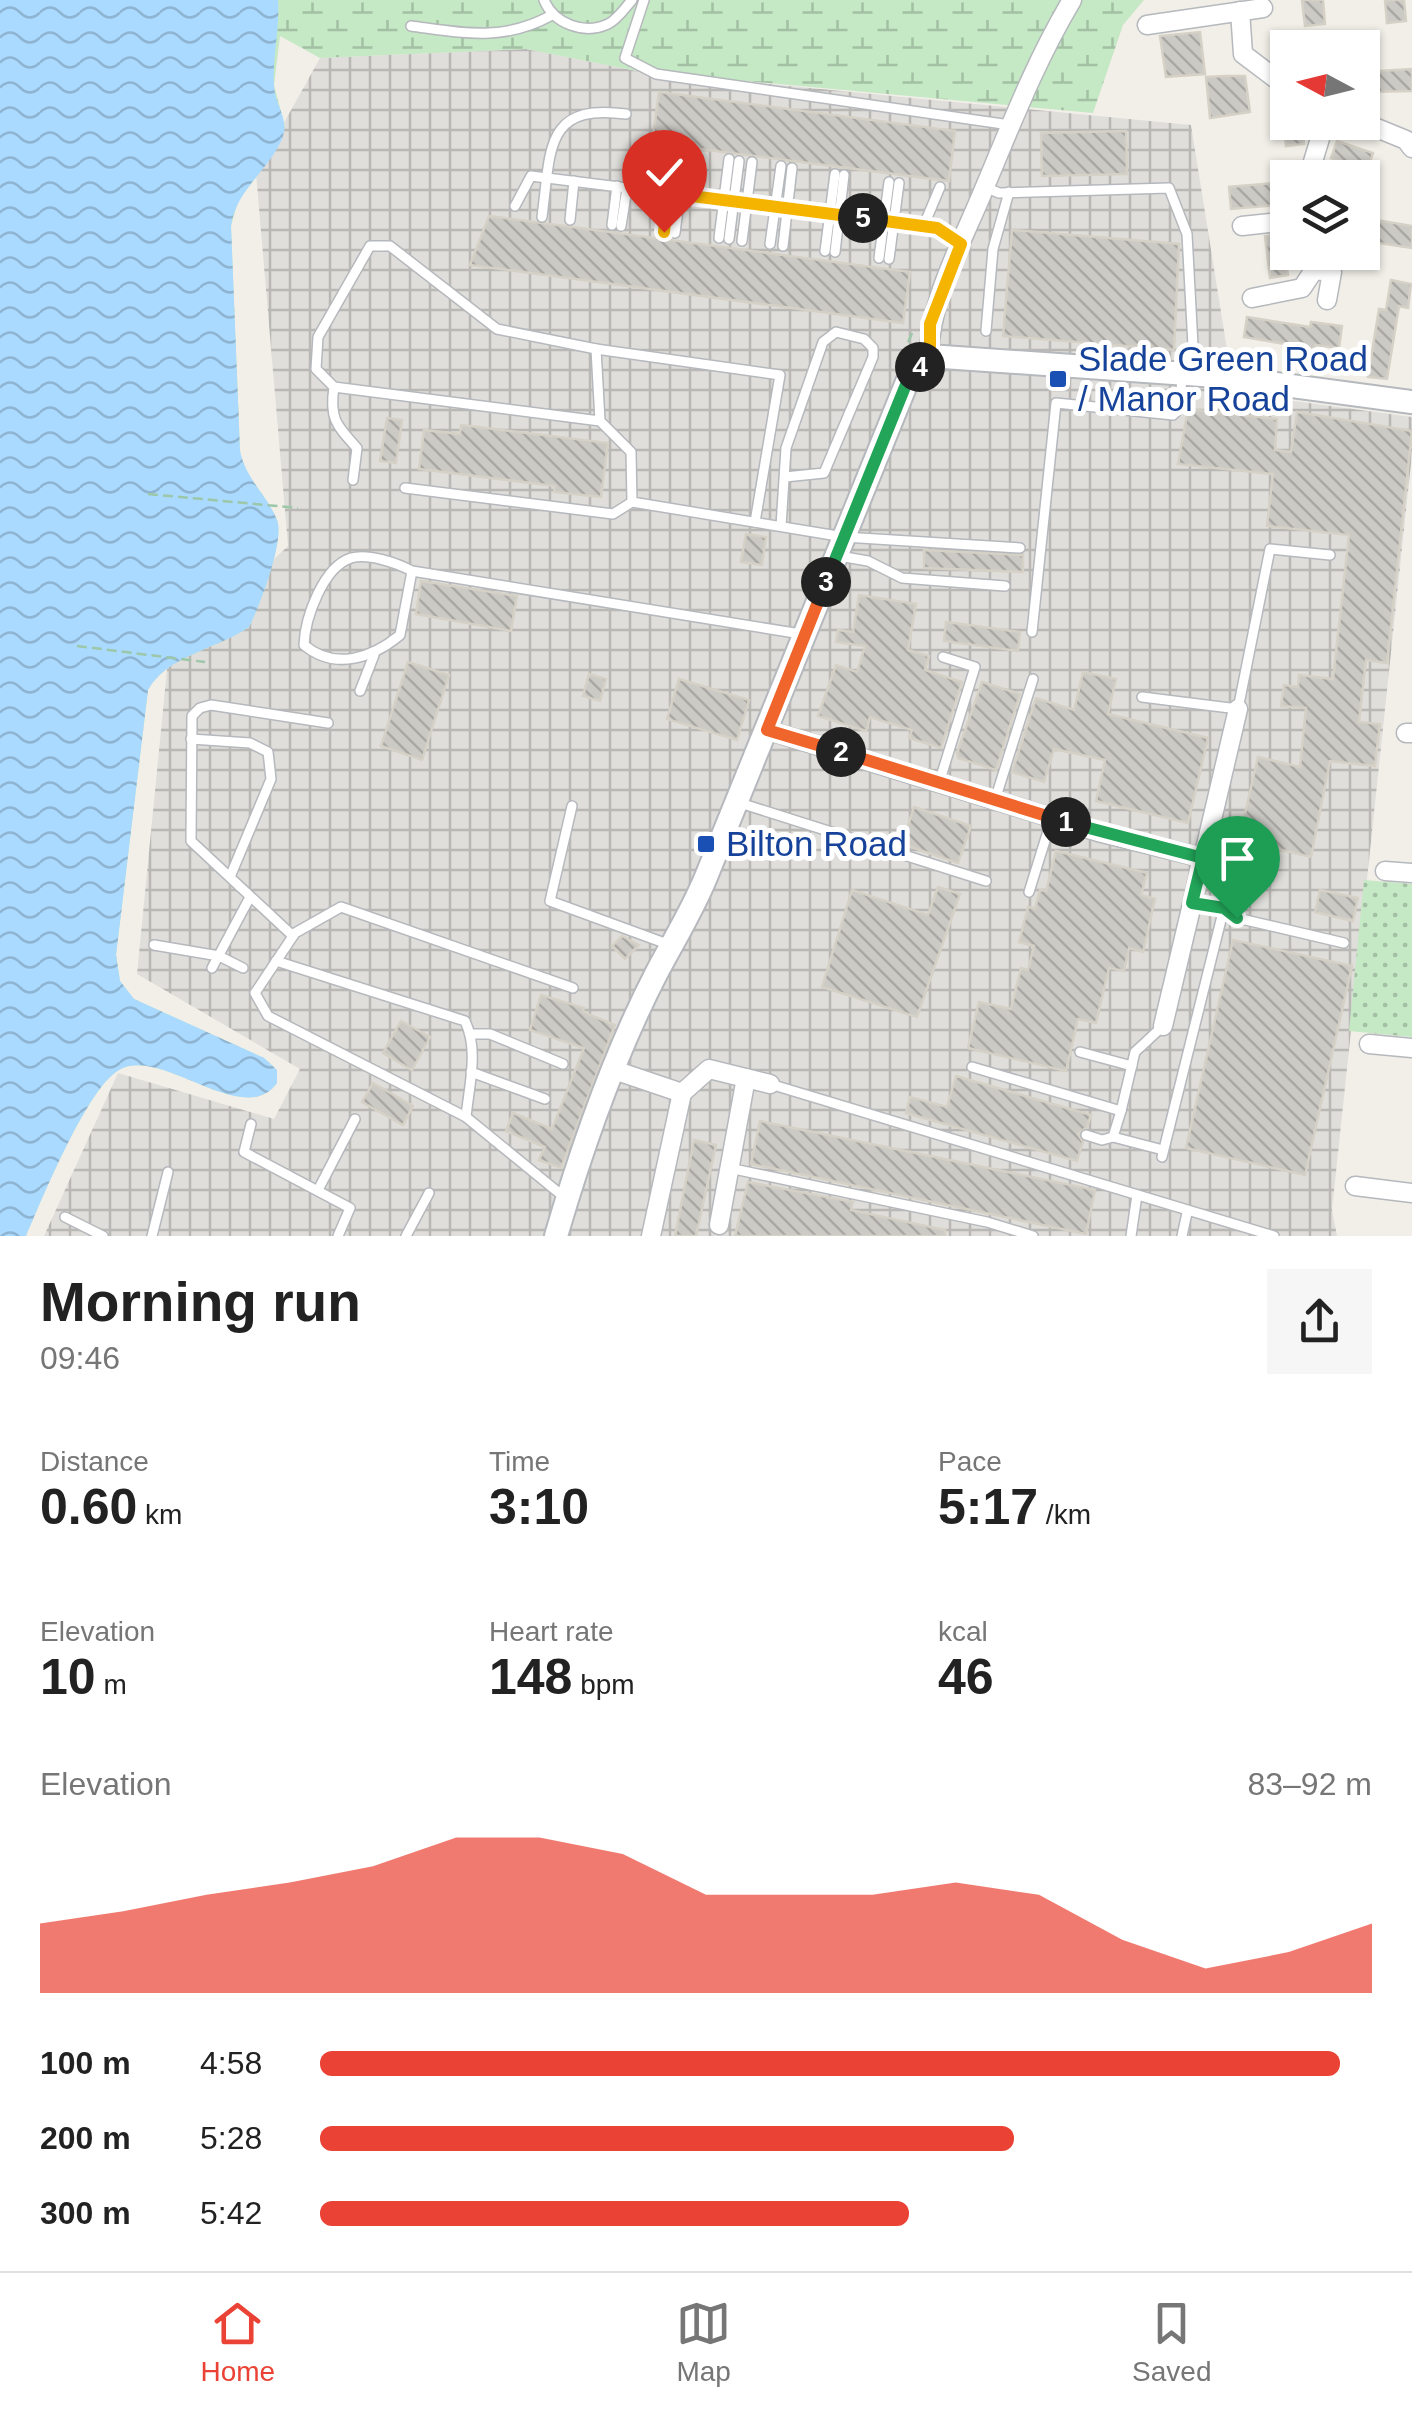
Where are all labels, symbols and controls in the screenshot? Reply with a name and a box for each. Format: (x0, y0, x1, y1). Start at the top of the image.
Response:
north arrow (1270, 30, 1380, 140)
map controls (1270, 30, 1380, 270)
pin (622, 130, 707, 233)
icon: check (637, 145, 692, 200)
button: layers (1270, 160, 1380, 270)
pin: 5 (838, 193, 888, 243)
text: 5 (855, 202, 871, 233)
place label: Slade Green Road / Manor Road (1078, 339, 1368, 418)
pin: 4 (895, 342, 945, 392)
text: 4 (912, 351, 928, 382)
marker: Slade Green Road / Manor Road (1047, 368, 1069, 390)
pin: 3 (801, 557, 851, 607)
text: 3 (818, 566, 834, 597)
pin: 2 (816, 727, 866, 777)
text: 2 (833, 736, 849, 767)
pin: 1 (1041, 797, 1091, 847)
text: 1 (1058, 806, 1074, 837)
pin (1195, 816, 1280, 919)
place label: Bilton Road (726, 824, 907, 863)
icon: arrive (1210, 831, 1265, 886)
marker: Bilton Road (695, 833, 717, 855)
button: share (1267, 1269, 1372, 1374)
text: Morning run (40, 1271, 361, 1333)
text: 09:46 (40, 1340, 120, 1376)
text: Distance (40, 1446, 149, 1477)
text: Time (489, 1446, 550, 1477)
text: Pace (938, 1446, 1002, 1477)
text: 0.60 (40, 1479, 137, 1535)
text: 3:10 (489, 1479, 589, 1535)
text: 5:17 (938, 1479, 1038, 1535)
text: km (137, 1499, 182, 1530)
text: /km (1038, 1499, 1091, 1530)
text: Elevation (40, 1616, 155, 1647)
text: Heart rate (489, 1616, 614, 1647)
text: kcal (938, 1616, 988, 1647)
text: 10 (40, 1649, 96, 1705)
text: 148 (489, 1649, 572, 1705)
text: 46 (938, 1649, 994, 1705)
text: m (96, 1669, 127, 1700)
text: bpm (572, 1669, 635, 1700)
text: Elevation (40, 1766, 172, 1802)
text: 83–92 m (1247, 1766, 1372, 1802)
text: 100 m (40, 2045, 131, 2081)
text: 4:58 (200, 2045, 262, 2081)
text: 200 m (40, 2120, 131, 2156)
text: 5:28 (200, 2120, 262, 2156)
text: 300 m (40, 2195, 131, 2231)
text: 5:42 (200, 2195, 262, 2231)
tab: Home (200, 2296, 275, 2388)
tab: Map (676, 2296, 731, 2388)
tab: Saved (1132, 2296, 1211, 2388)

